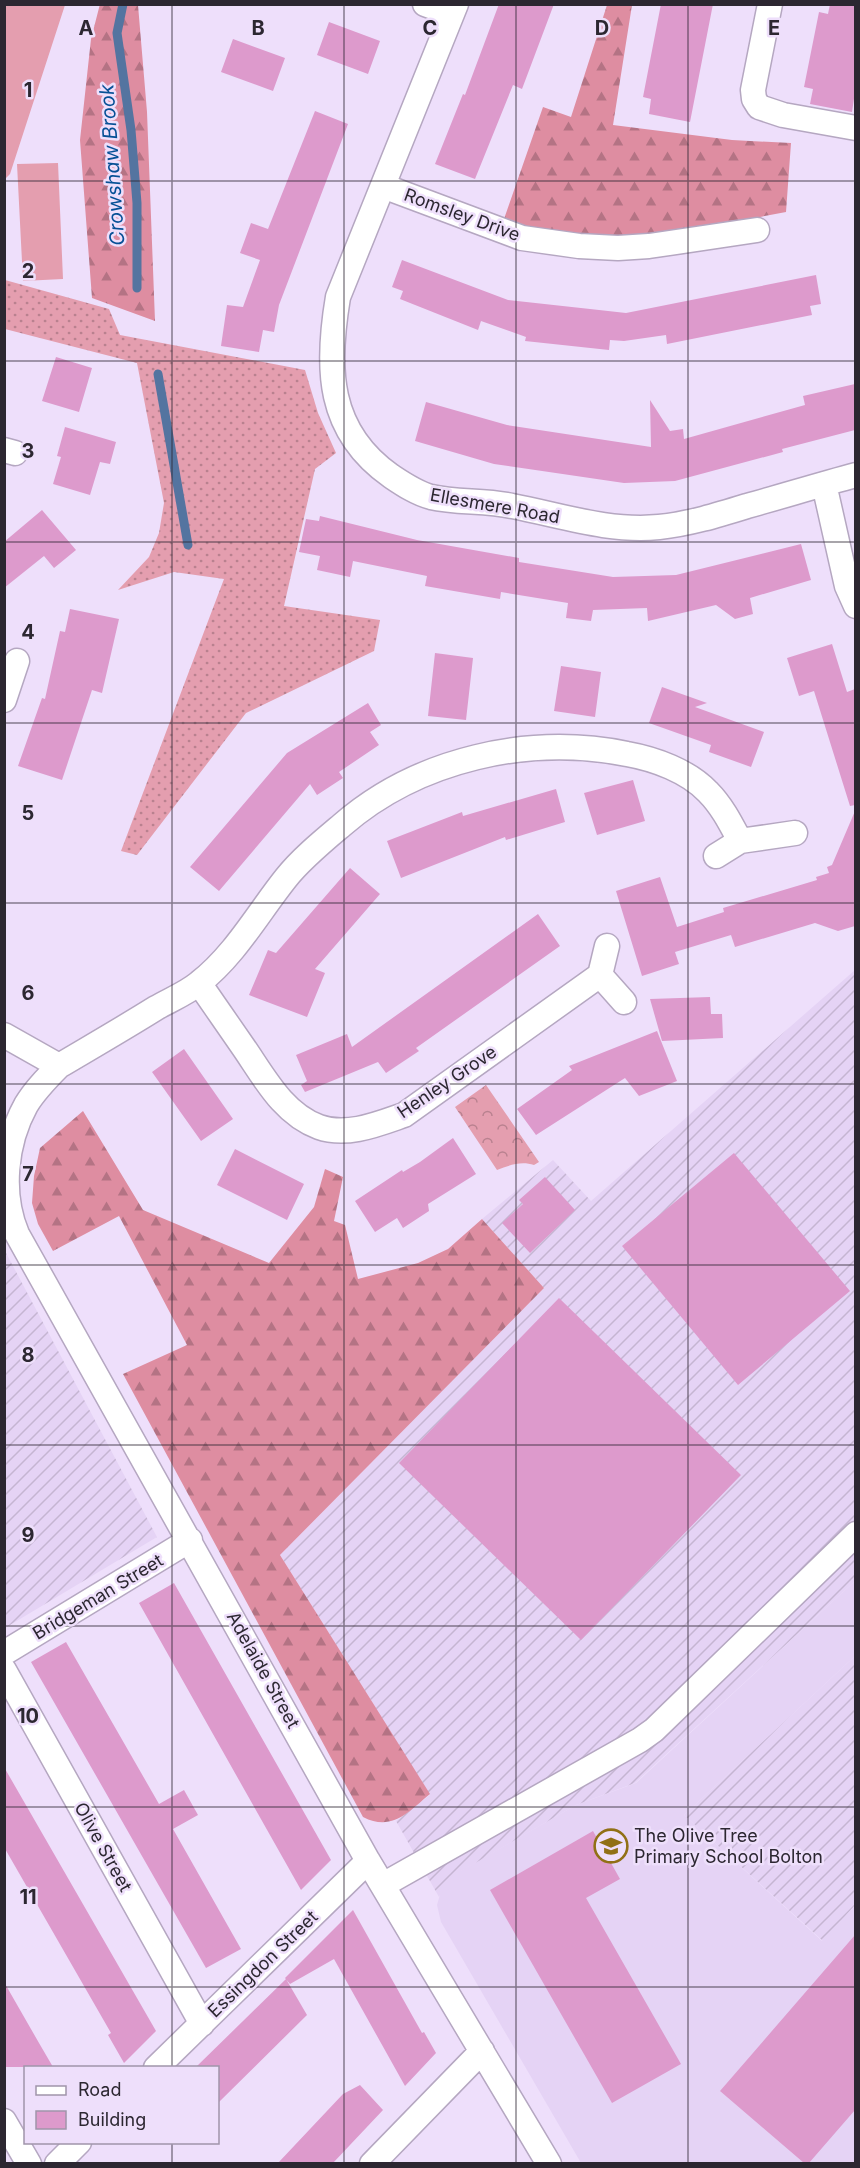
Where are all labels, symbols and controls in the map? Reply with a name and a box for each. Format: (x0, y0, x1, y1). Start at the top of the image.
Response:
text: A (79, 16, 94, 40)
text: B (251, 16, 265, 40)
text: C (423, 16, 437, 40)
text: D (595, 16, 609, 40)
text: E (768, 16, 780, 40)
text: 1 (24, 78, 32, 102)
water label: Crowshaw Brook (94, 82, 130, 247)
street label: Romsley Drive (401, 184, 523, 245)
text: 2 (22, 259, 34, 283)
text: 3 (22, 439, 34, 463)
street label: Ellesmere Road (429, 484, 562, 527)
text: 4 (21, 620, 35, 644)
text: 5 (22, 801, 34, 825)
text: 6 (22, 981, 35, 1005)
street label: Henley Grove (393, 1041, 500, 1122)
text: 7 (22, 1162, 34, 1186)
text: 8 (21, 1343, 35, 1367)
text: 9 (22, 1523, 35, 1547)
street label: Bridgeman Street (29, 1549, 167, 1644)
street label: Adelaide Street (223, 1608, 304, 1732)
text: 10 (17, 1704, 39, 1728)
street label: Olive Street (70, 1799, 137, 1895)
place label: The Olive Tree Primary School Bolton (634, 1825, 823, 1867)
school or university icon: The Olive Tree Primary School Bolton (593, 1828, 629, 1864)
text: 11 (19, 1885, 37, 1909)
street label: Essingdon Street (204, 1906, 322, 2021)
legend (24, 2066, 219, 2144)
text: Road (78, 2079, 121, 2100)
text: Building (78, 2109, 146, 2130)

